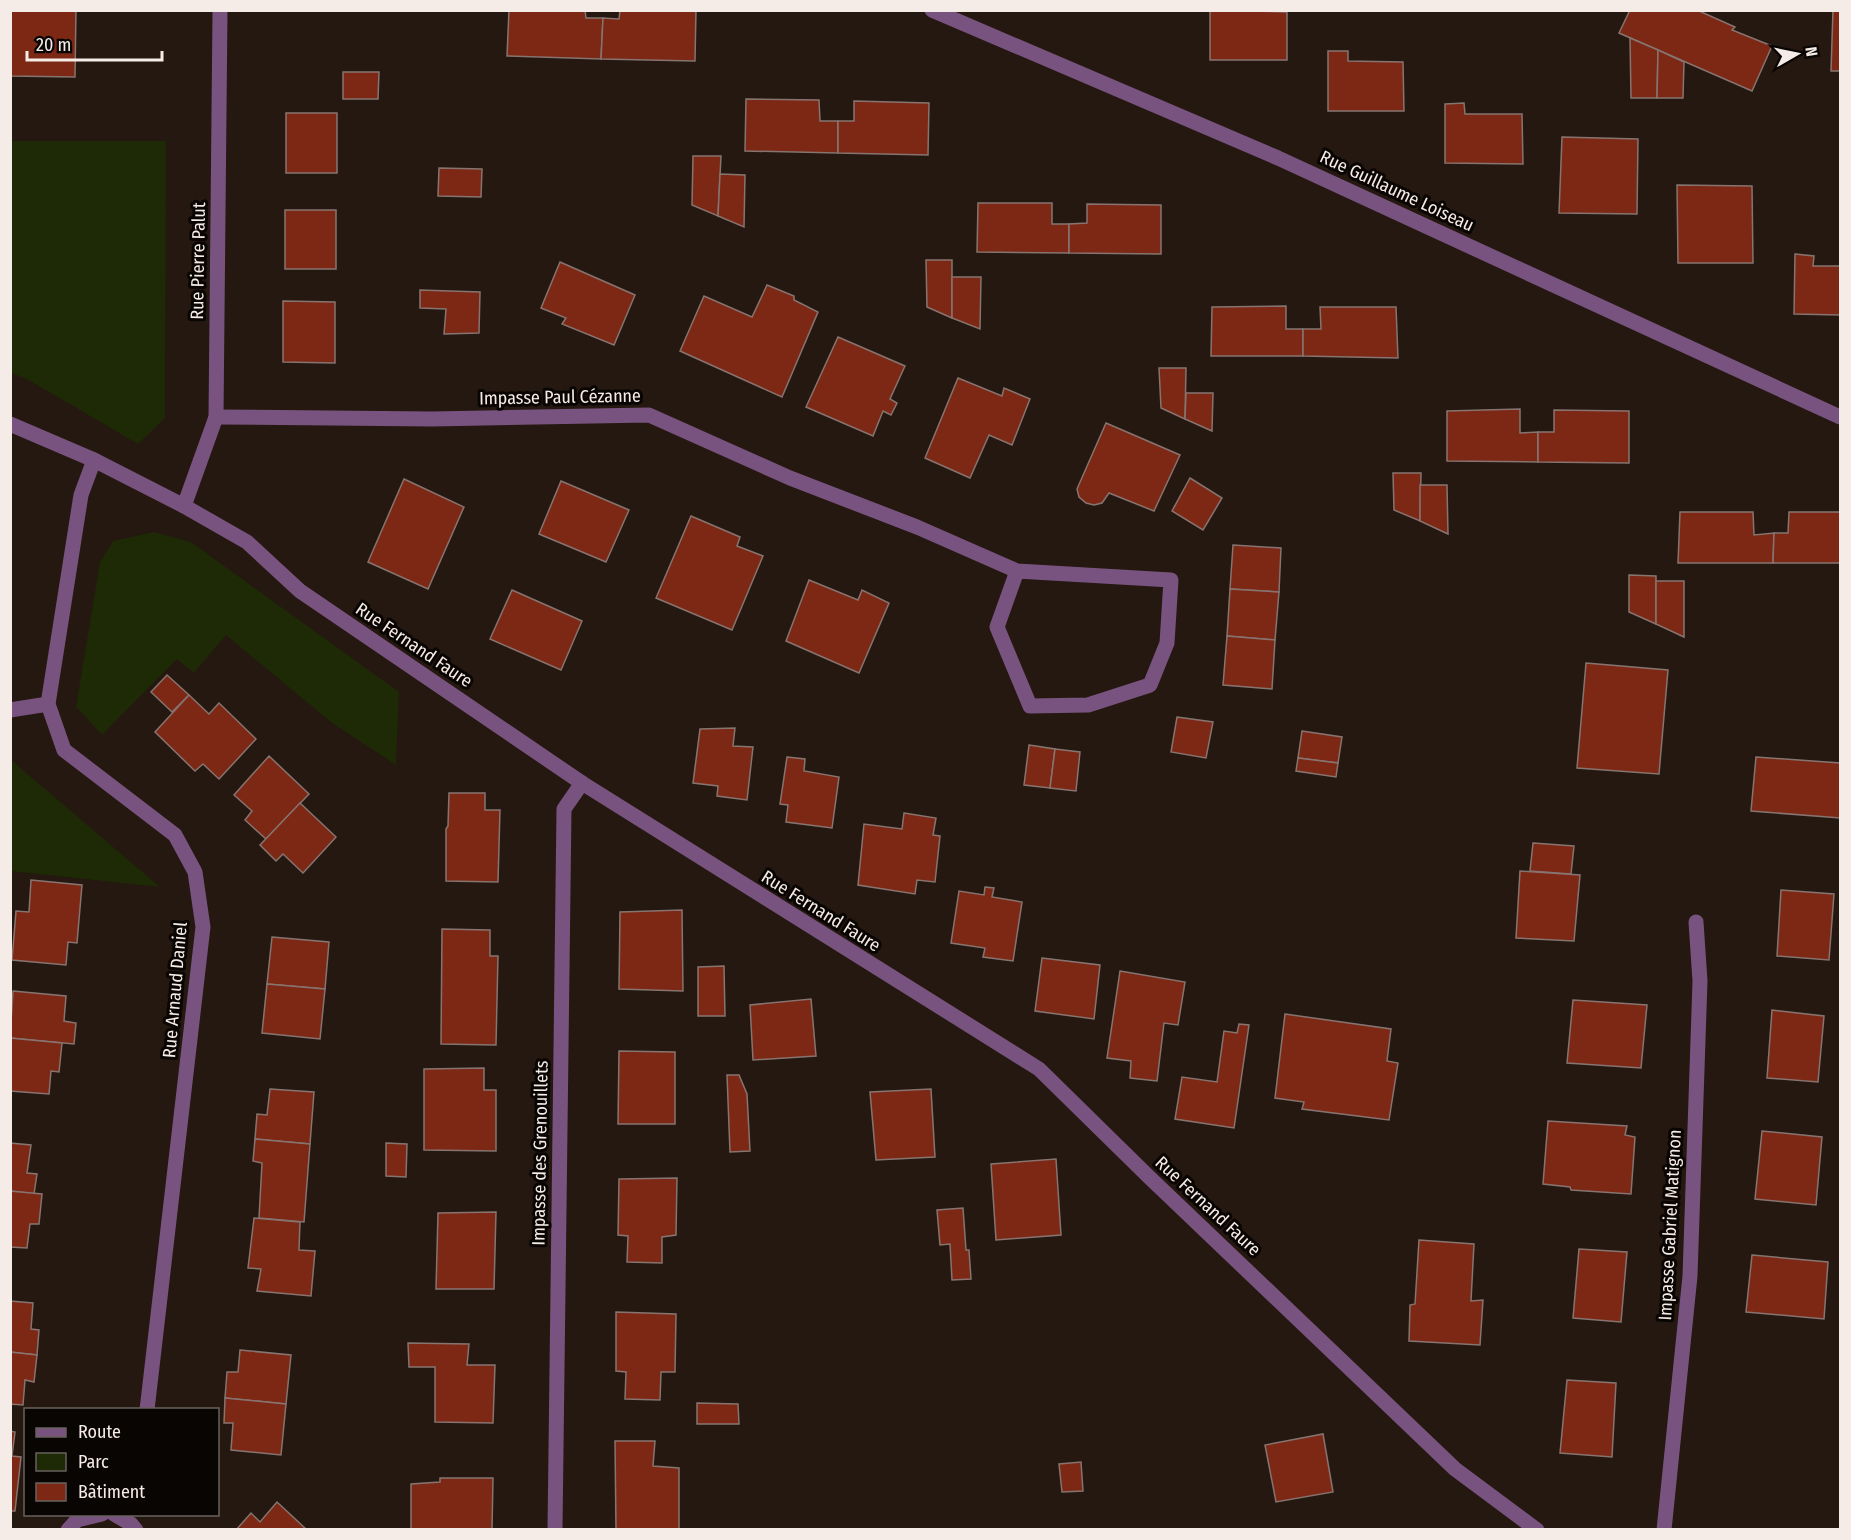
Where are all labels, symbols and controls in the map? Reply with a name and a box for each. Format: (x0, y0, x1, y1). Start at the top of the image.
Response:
scale bar (27, 24, 162, 62)
north arrow (1767, 24, 1827, 84)
text: 20 m (36, 34, 71, 56)
text: N (1801, 46, 1821, 58)
street label: Rue Guillaume Loiseau (1316, 146, 1478, 236)
street label: Rue Pierre Palut (186, 202, 210, 320)
street label: Impasse Paul Cézanne (479, 385, 641, 409)
street label: Rue Fernand Faure (351, 598, 477, 692)
street label: Rue Fernand Faure (757, 866, 885, 956)
street label: Rue Arnaud Daniel (158, 921, 192, 1059)
street label: Impasse des Grenouillets (527, 1060, 553, 1246)
street label: Impasse Gabriel Matignon (1654, 1129, 1686, 1321)
street label: Rue Fernand Faure (1151, 1152, 1265, 1261)
legend (24, 1408, 219, 1516)
text: Route (78, 1421, 121, 1443)
text: Parc (78, 1451, 109, 1473)
text: Bâtiment (78, 1481, 145, 1503)

